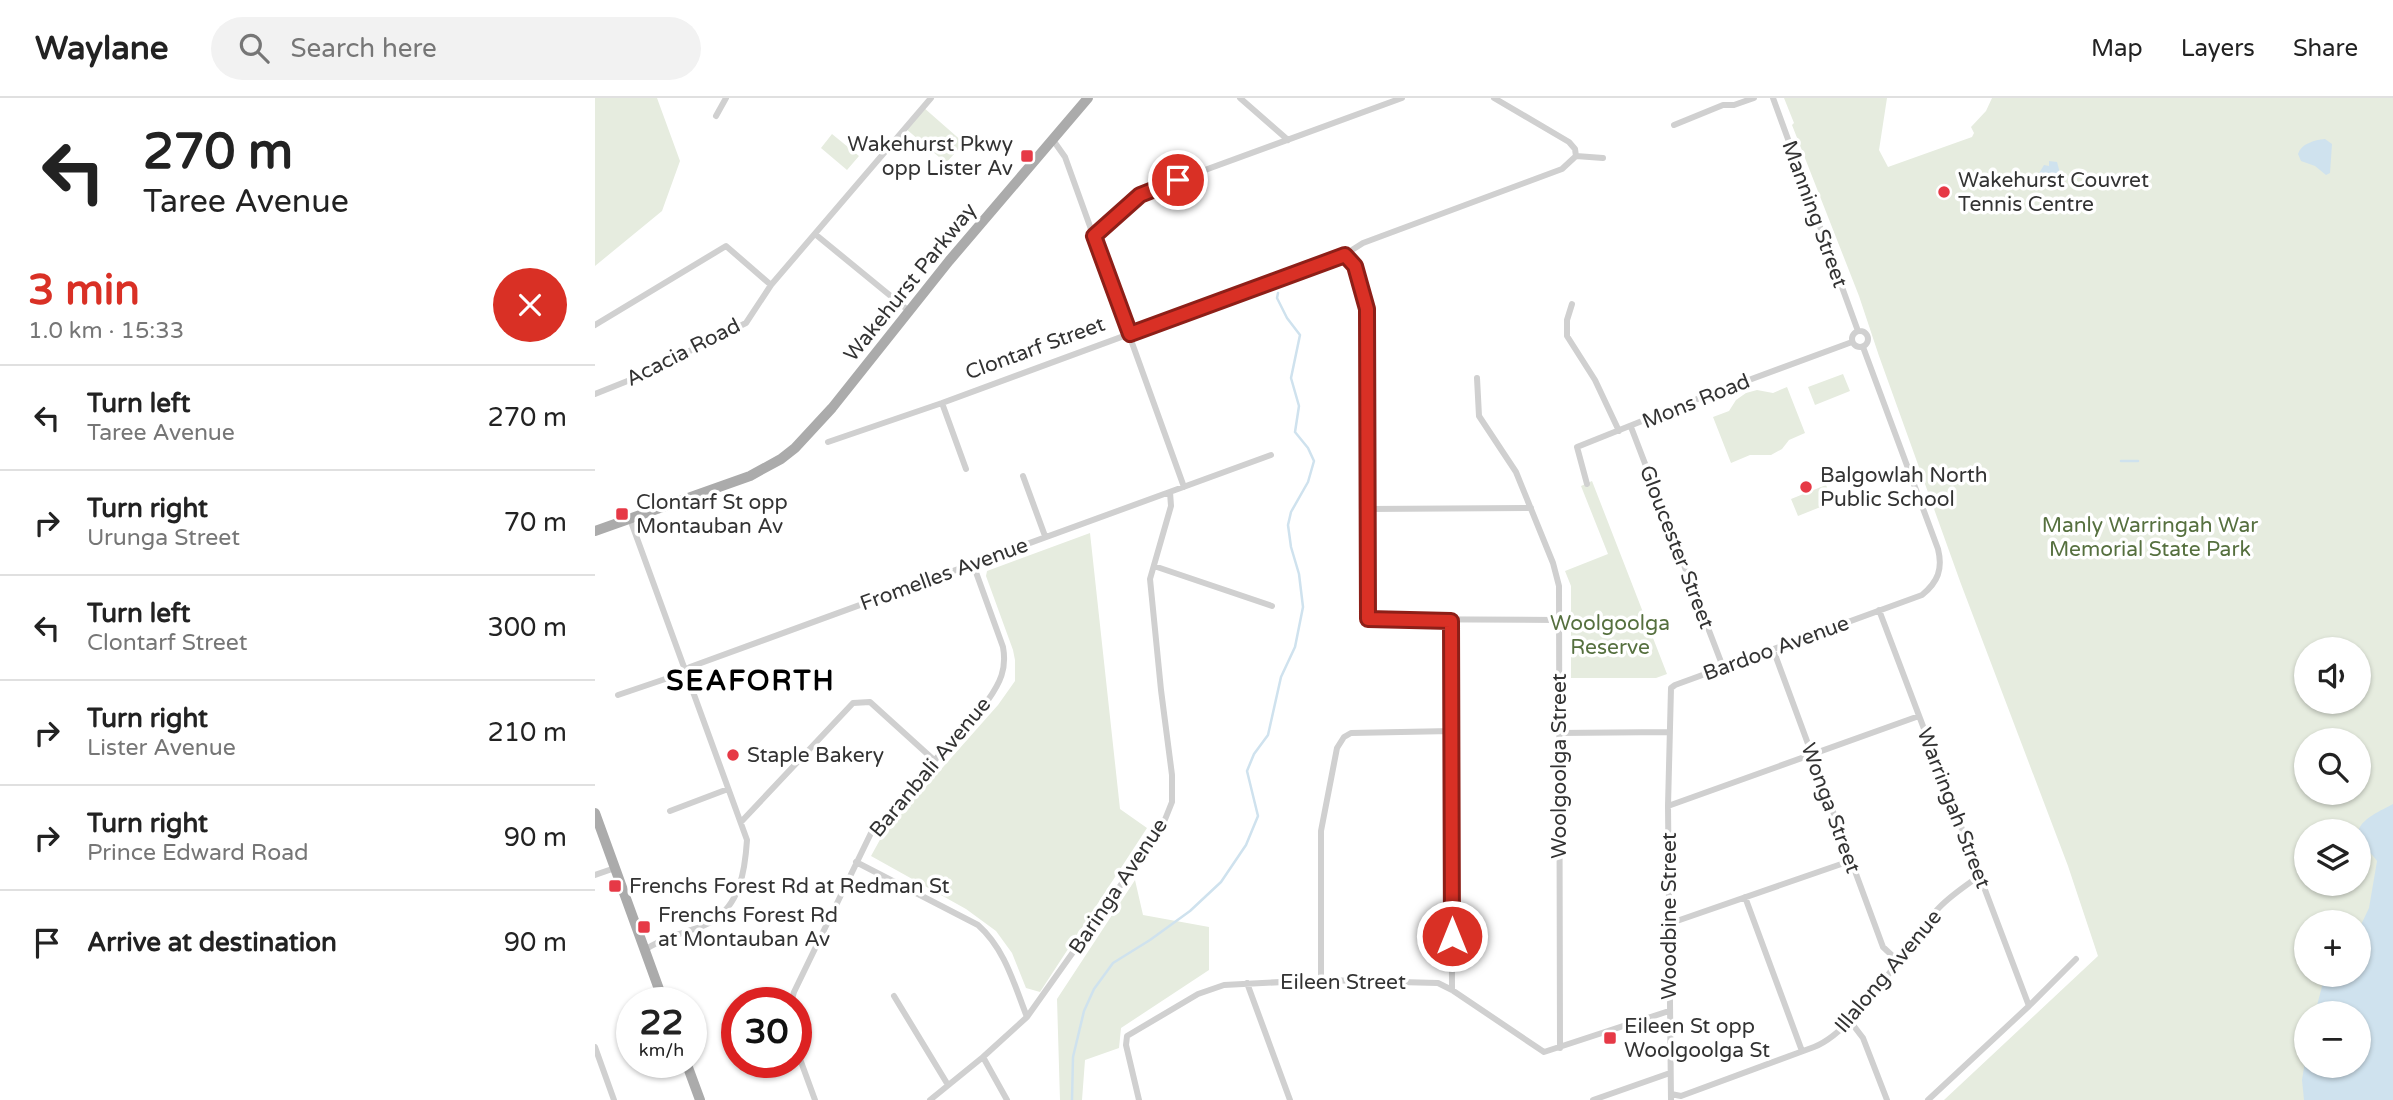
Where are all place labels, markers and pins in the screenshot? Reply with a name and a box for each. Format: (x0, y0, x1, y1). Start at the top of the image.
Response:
place label: Wakehurst Pkwy opp Lister Av (847, 132, 1013, 181)
marker: Wakehurst Pkwy opp Lister Av (1019, 148, 1035, 164)
pin (1148, 150, 1208, 210)
place label: Wakehurst Couvret Tennis Centre (1958, 168, 2149, 217)
marker: Wakehurst Couvret Tennis Centre (1936, 184, 1952, 200)
place label: Balgowlah North Public School (1820, 463, 1988, 512)
marker: Balgowlah North Public School (1798, 479, 1814, 495)
place label: Clontarf St opp Montauban Av (636, 490, 788, 539)
marker: Clontarf St opp Montauban Av (614, 506, 630, 522)
place label: Staple Bakery (747, 743, 884, 768)
marker: Staple Bakery (725, 747, 741, 763)
place label: Frenchs Forest Rd at Redman St (629, 874, 950, 899)
marker: Frenchs Forest Rd at Redman St (607, 878, 623, 894)
place label: Frenchs Forest Rd at Montauban Av (658, 903, 838, 952)
marker: Frenchs Forest Rd at Montauban Av (636, 919, 652, 935)
place label: Eileen St opp Woolgoolga St (1624, 1014, 1770, 1063)
marker: Eileen St opp Woolgoolga St (1602, 1030, 1618, 1046)

